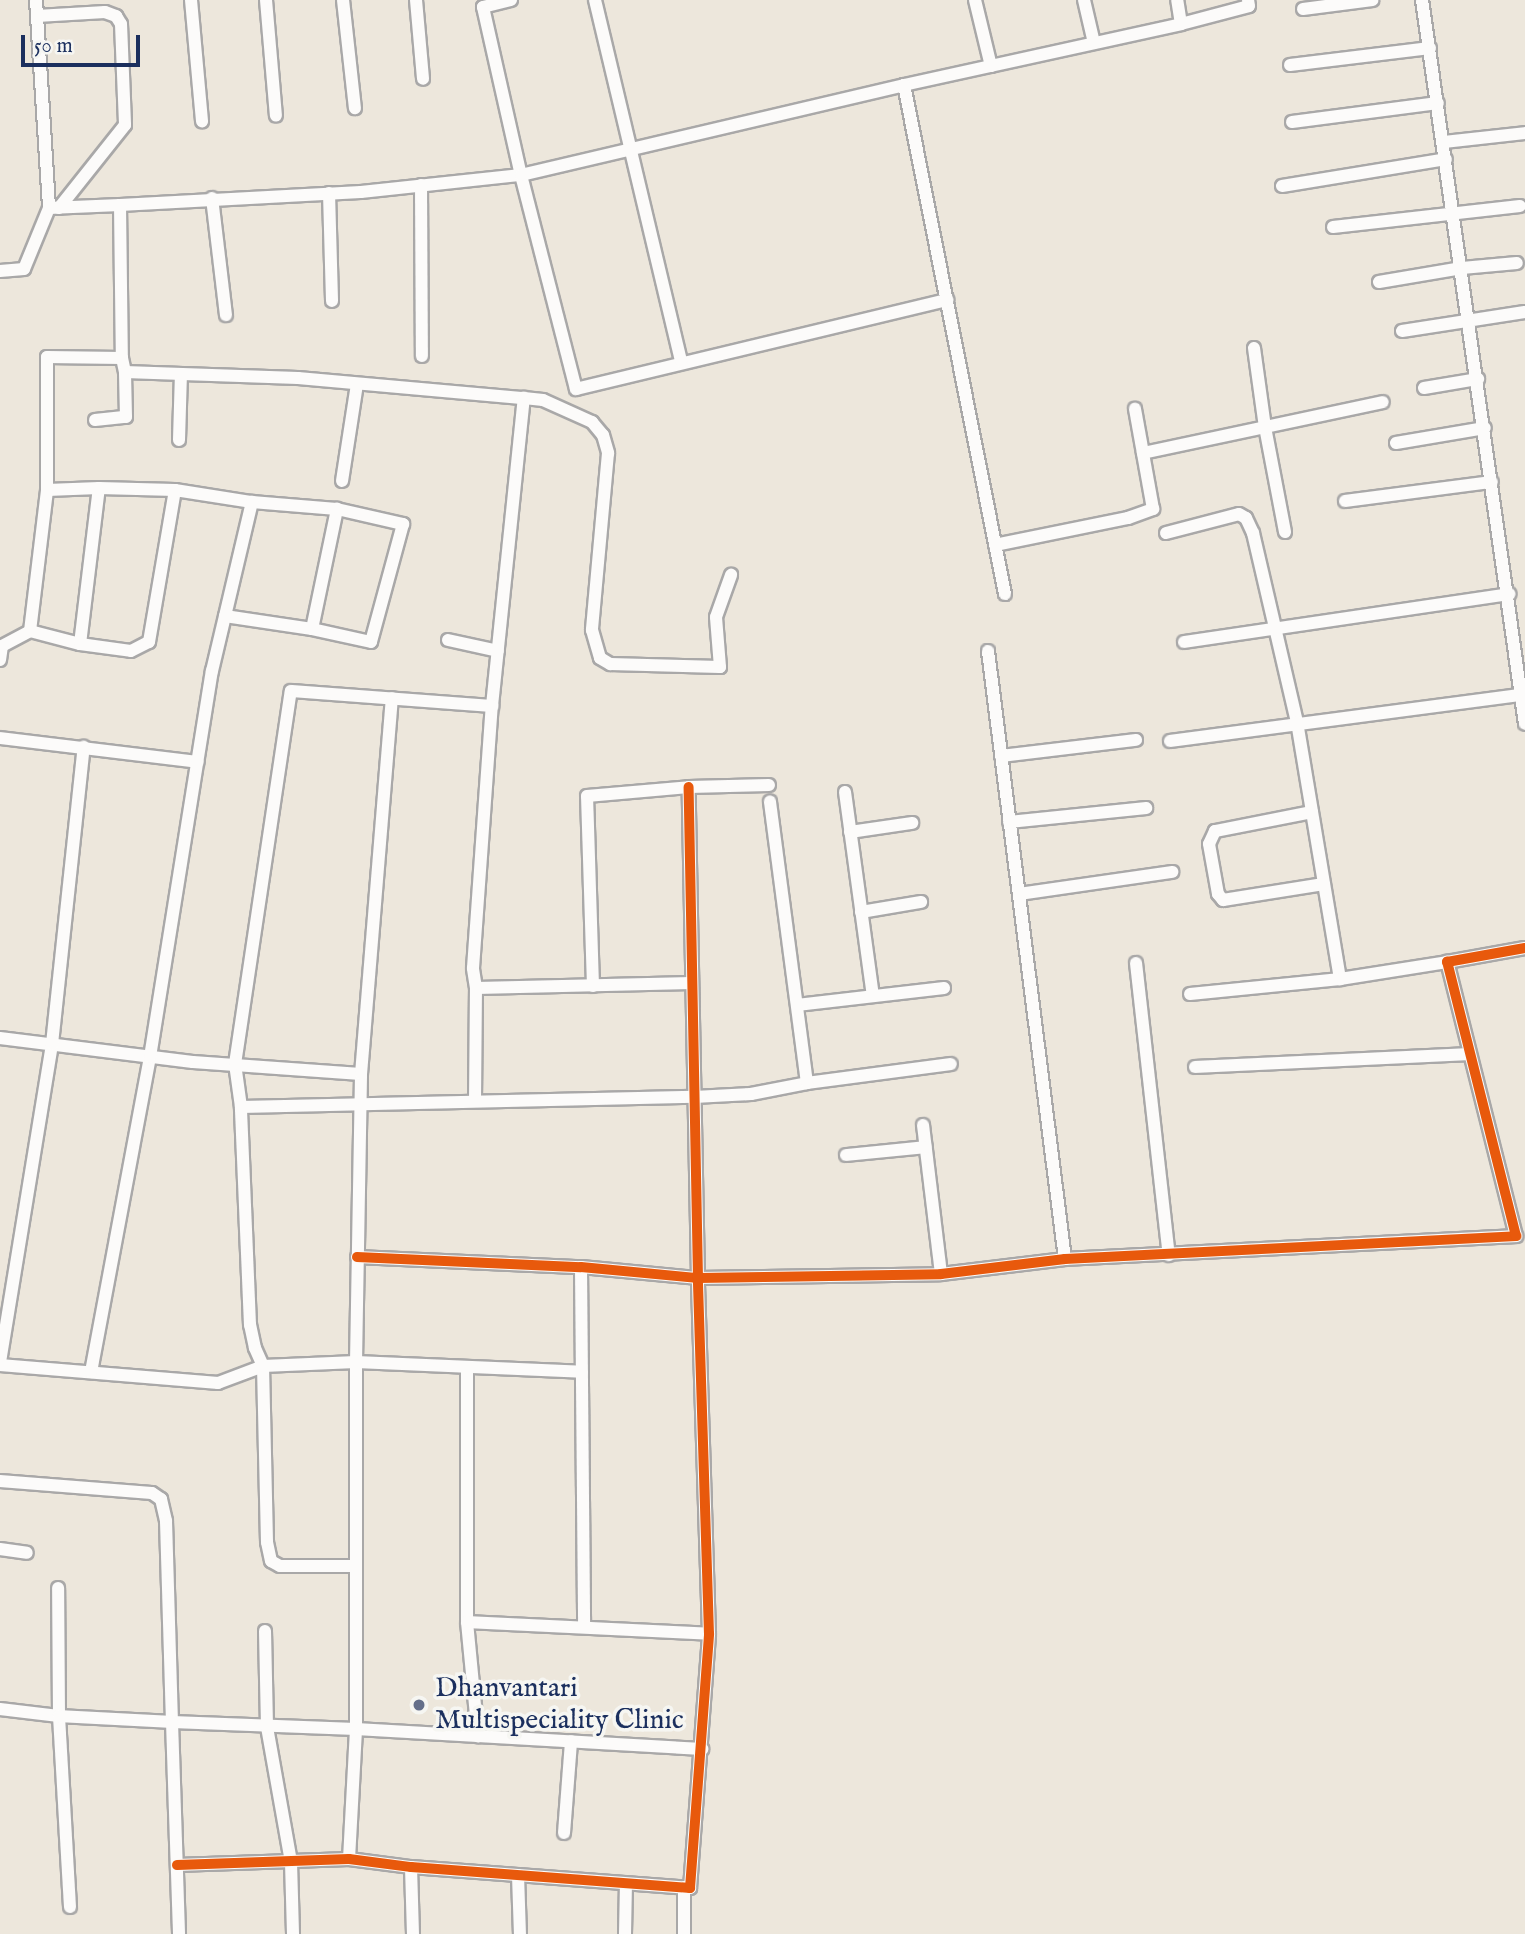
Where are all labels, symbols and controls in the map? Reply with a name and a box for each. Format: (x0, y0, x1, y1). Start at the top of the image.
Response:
scale bar (24, 21, 144, 65)
text: 50 m (34, 33, 73, 60)
place label: Dhanvantari Multispeciality Clinic (435, 1672, 684, 1738)
marker: Dhanvantari Multispeciality Clinic (409, 1695, 429, 1715)

